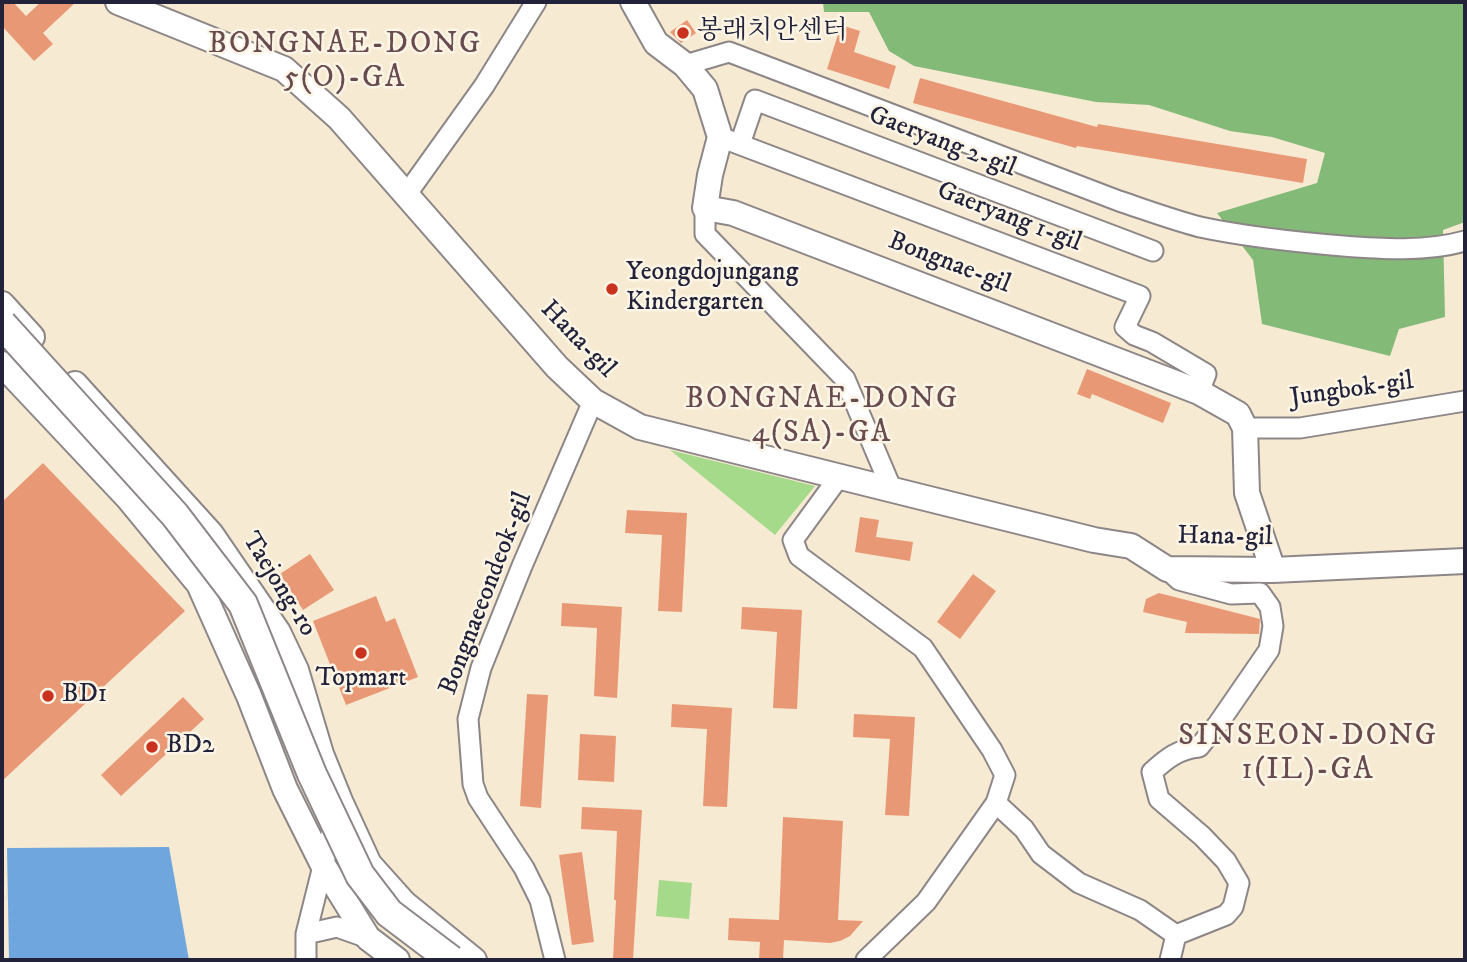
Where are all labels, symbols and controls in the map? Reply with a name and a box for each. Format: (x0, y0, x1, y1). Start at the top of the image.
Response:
place label: 봉래치안센터 (697, 17, 848, 49)
marker: 봉래치안센터 (675, 25, 691, 41)
district label: BONGNAE-DONG 5(O)-GA (209, 28, 481, 98)
street label: Gaeryang 2-gil (864, 101, 1020, 185)
street label: Gaeryang 1-gil (932, 176, 1086, 260)
street label: Bongnae-gil (883, 226, 1015, 302)
place label: Yeongdojungang Kindergarten (626, 258, 798, 320)
marker: Yeongdojungang Kindergarten (604, 281, 620, 297)
street label: Hana-gil (533, 295, 621, 385)
street label: Jungbok-gil (1288, 367, 1416, 415)
district label: BONGNAE-DONG 4(SA)-GA (686, 383, 958, 453)
street label: Bongnaeeondeok-gil (434, 488, 540, 700)
street label: Hana-gil (1177, 522, 1273, 554)
street label: Taejong-ro (234, 527, 322, 643)
marker: Topmart (353, 645, 369, 661)
place label: Topmart (315, 664, 407, 696)
place label: BD1 (62, 680, 107, 712)
marker: BD1 (40, 688, 56, 704)
district label: SINSEON-DONG 1(IL)-GA (1180, 720, 1436, 790)
place label: BD2 (166, 731, 215, 763)
marker: BD2 (144, 739, 160, 755)

